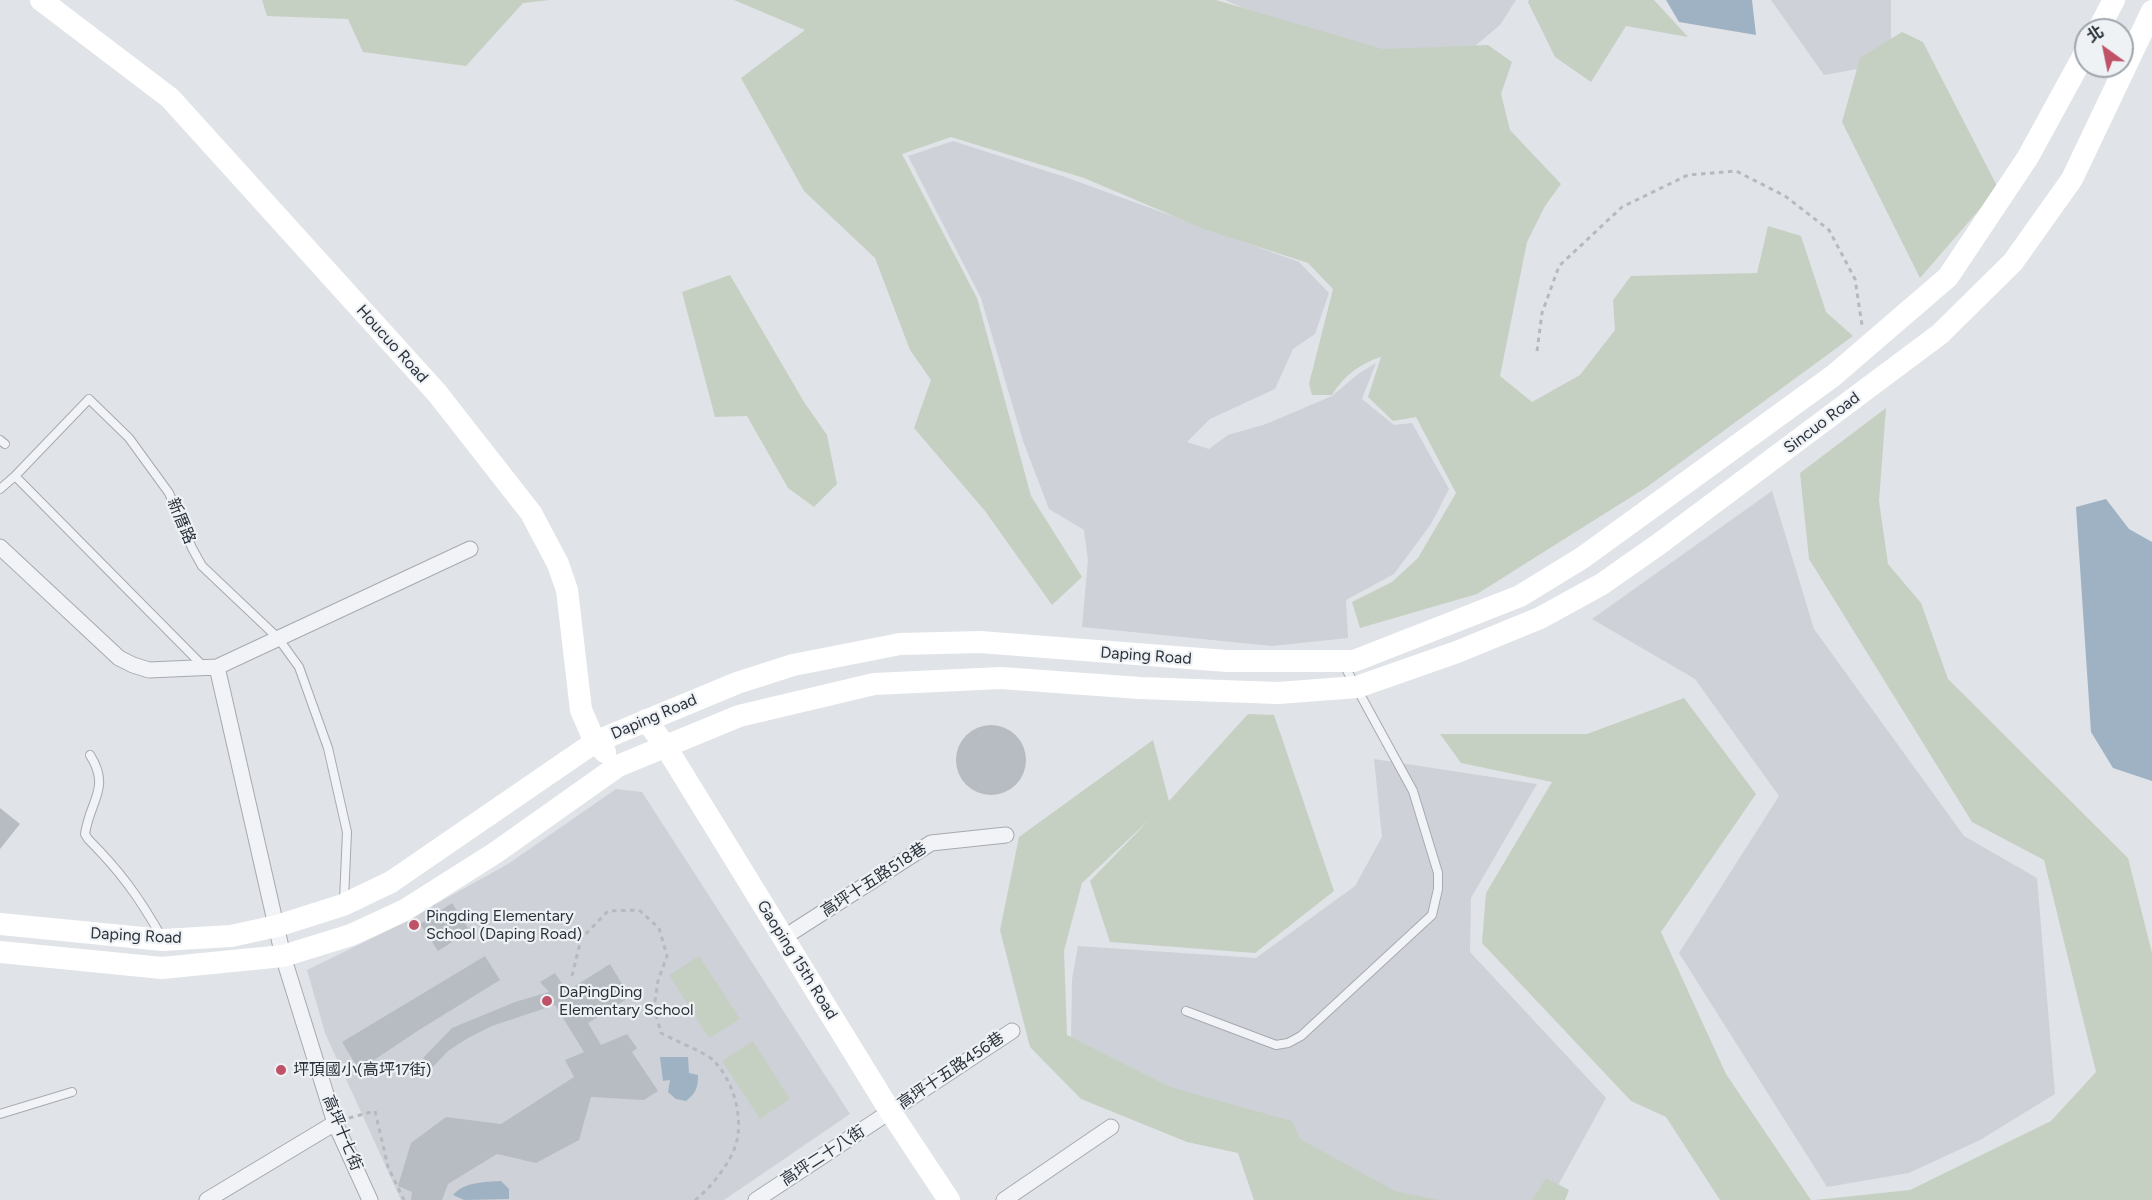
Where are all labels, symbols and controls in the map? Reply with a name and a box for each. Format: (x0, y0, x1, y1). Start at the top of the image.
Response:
north arrow (2074, 18, 2134, 78)
text: 北 (2083, 22, 2107, 46)
street label: Houcuo Road (352, 301, 432, 387)
street label: Sincuo Road (1780, 388, 1864, 458)
street label: 新厝路 (163, 495, 199, 547)
street label: Daping Road (1100, 643, 1192, 669)
street label: Daping Road (608, 690, 700, 744)
street label: 高坪十五路518巷 (818, 839, 930, 921)
street label: Gaoping 15th Road (753, 897, 841, 1023)
place label: Pingding Elementary School (Daping Road) (426, 906, 582, 944)
marker: Pingding Elementary School (Daping Road) (407, 918, 421, 932)
street label: Daping Road (90, 924, 182, 948)
place label: DaPingDing Elementary School (559, 982, 693, 1020)
marker: DaPingDing Elementary School (540, 994, 554, 1008)
street label: 高坪十五路456巷 (894, 1028, 1008, 1114)
place label: 坪頂國小(高坪17街) (293, 1060, 431, 1080)
marker: 坪頂國小(高坪17街) (274, 1063, 288, 1077)
street label: 高坪十七街 (318, 1092, 366, 1174)
street label: 高坪二十八街 (778, 1122, 868, 1190)

